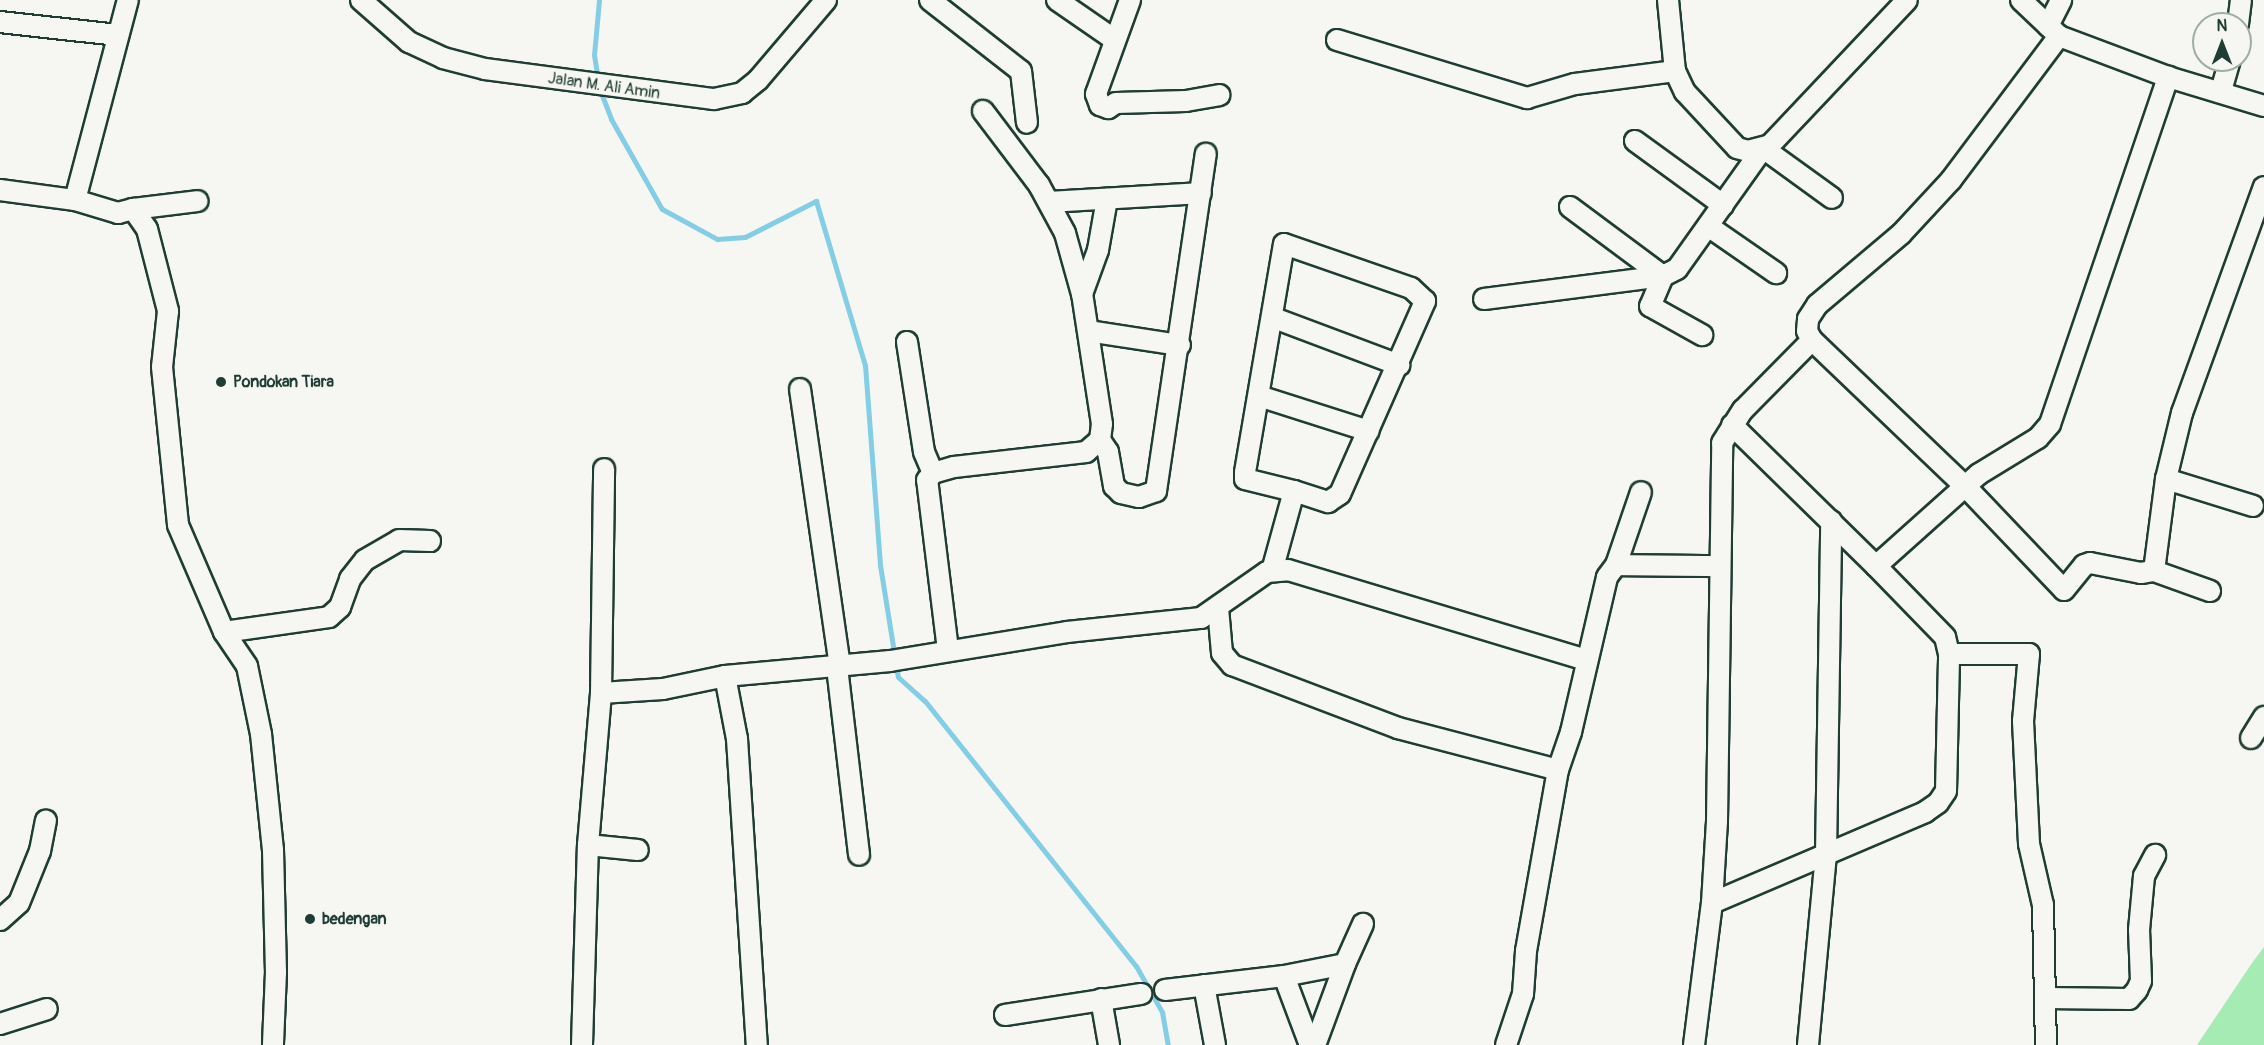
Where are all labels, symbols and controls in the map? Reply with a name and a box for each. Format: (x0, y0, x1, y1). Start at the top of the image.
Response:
north arrow (2192, 12, 2252, 72)
text: N (2217, 16, 2227, 36)
street label: Jalan M. Ali Amin (547, 69, 661, 103)
place label: Pondokan Tiara (233, 372, 334, 392)
marker: Pondokan Tiara (214, 375, 228, 389)
place label: bedengan (322, 909, 386, 929)
marker: bedengan (303, 912, 317, 926)

